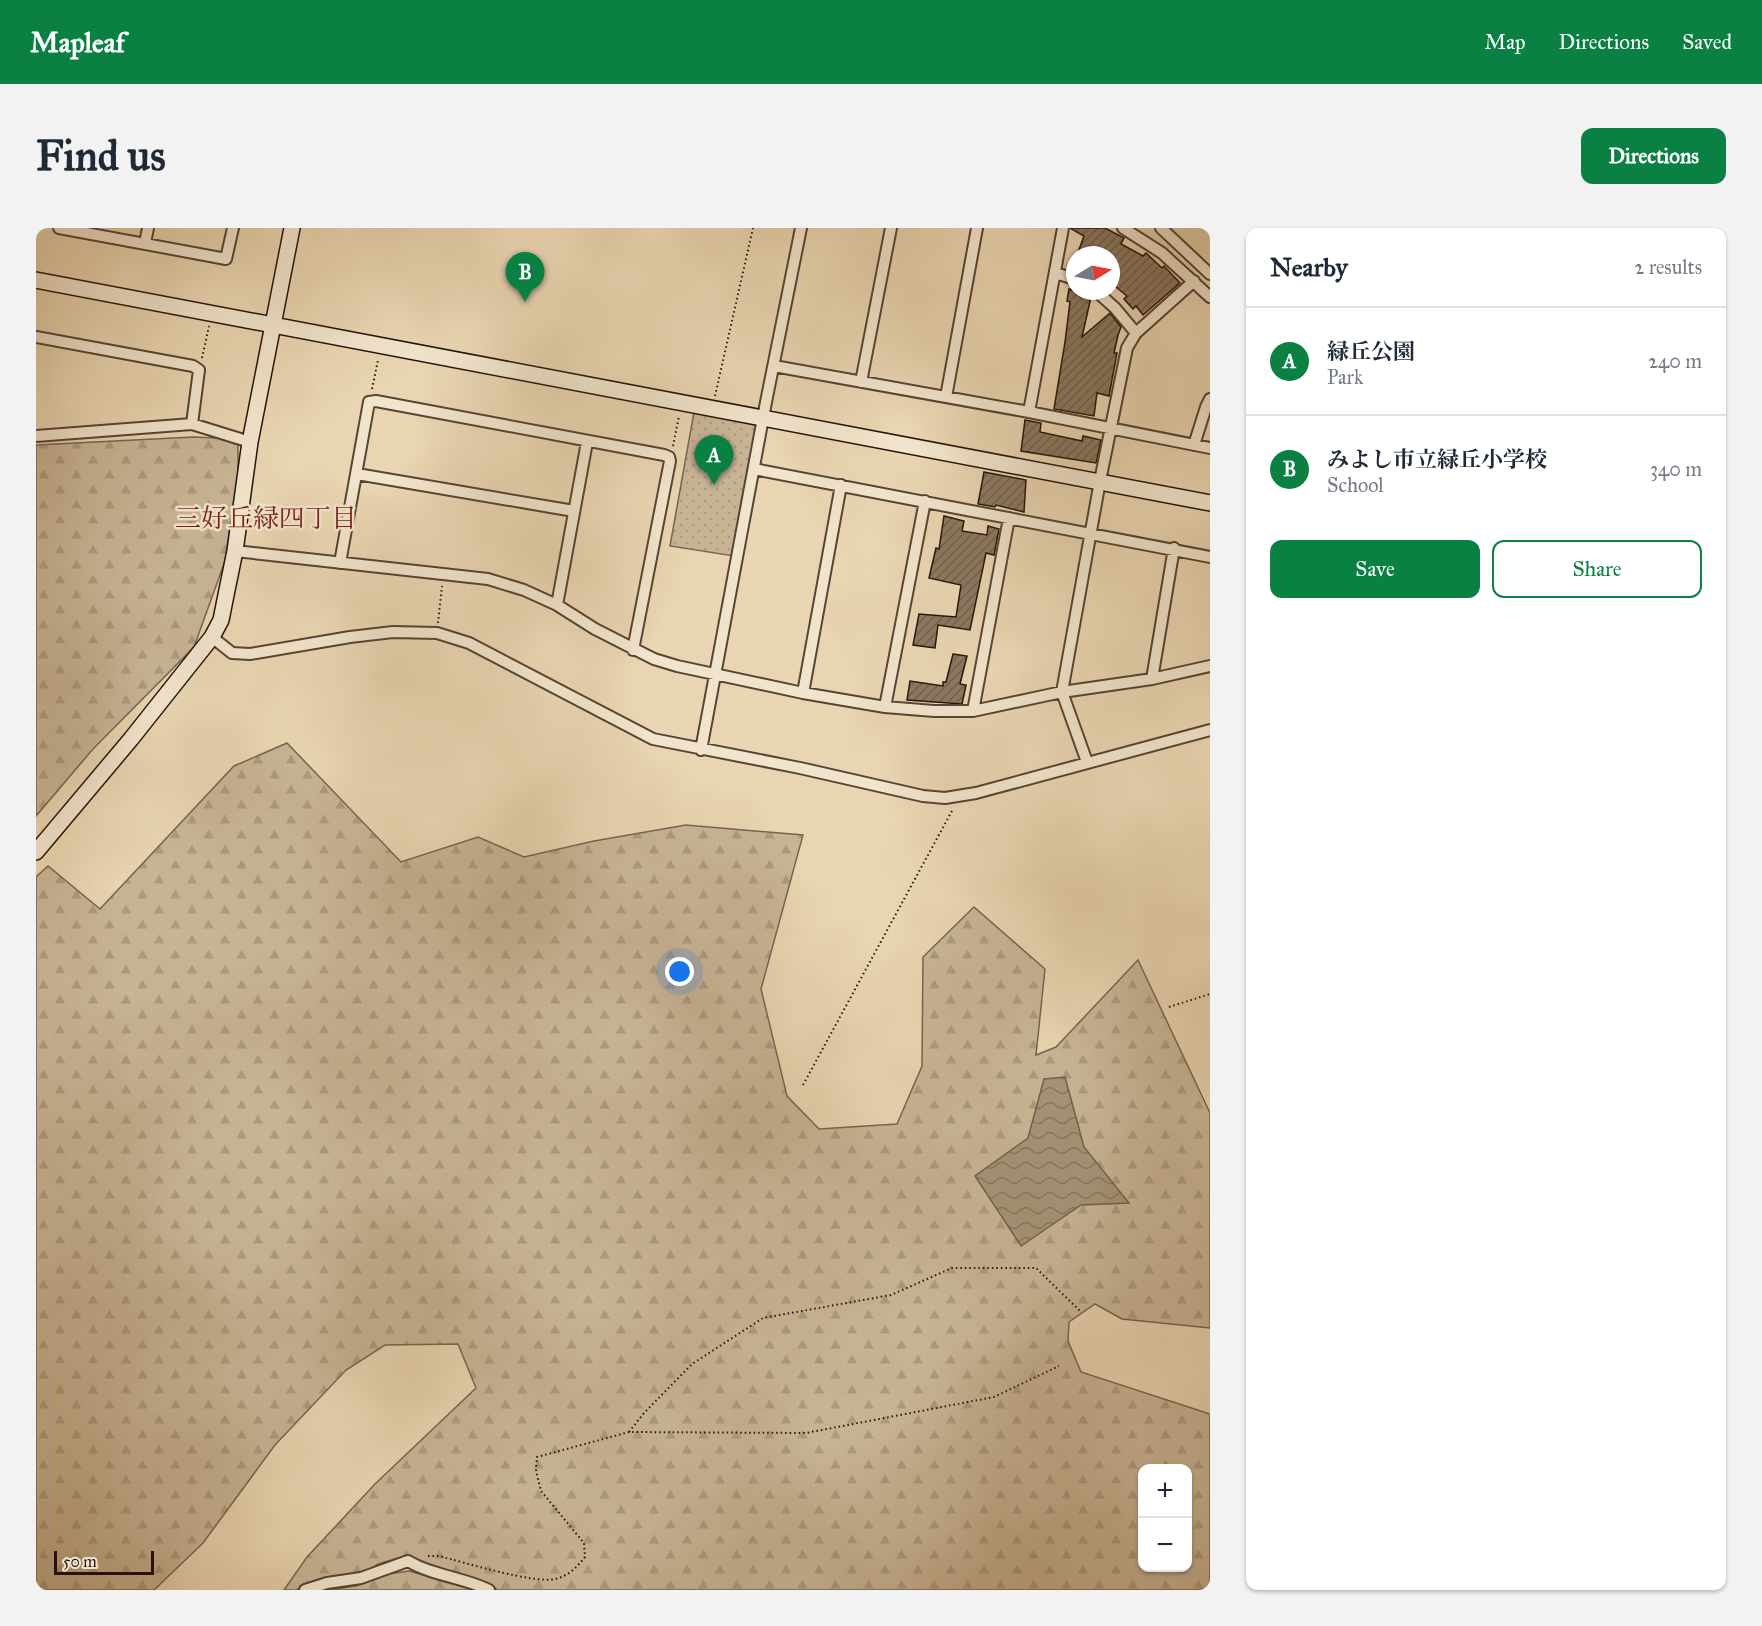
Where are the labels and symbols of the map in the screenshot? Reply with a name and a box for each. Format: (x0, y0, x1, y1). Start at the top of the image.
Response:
north arrow (1066, 246, 1120, 300)
pin: B (506, 253, 544, 302)
pin: A (694, 436, 734, 485)
district label: 三好丘緑四丁目 (175, 502, 357, 534)
your location (665, 957, 694, 986)
scale bar (54, 1548, 154, 1576)

